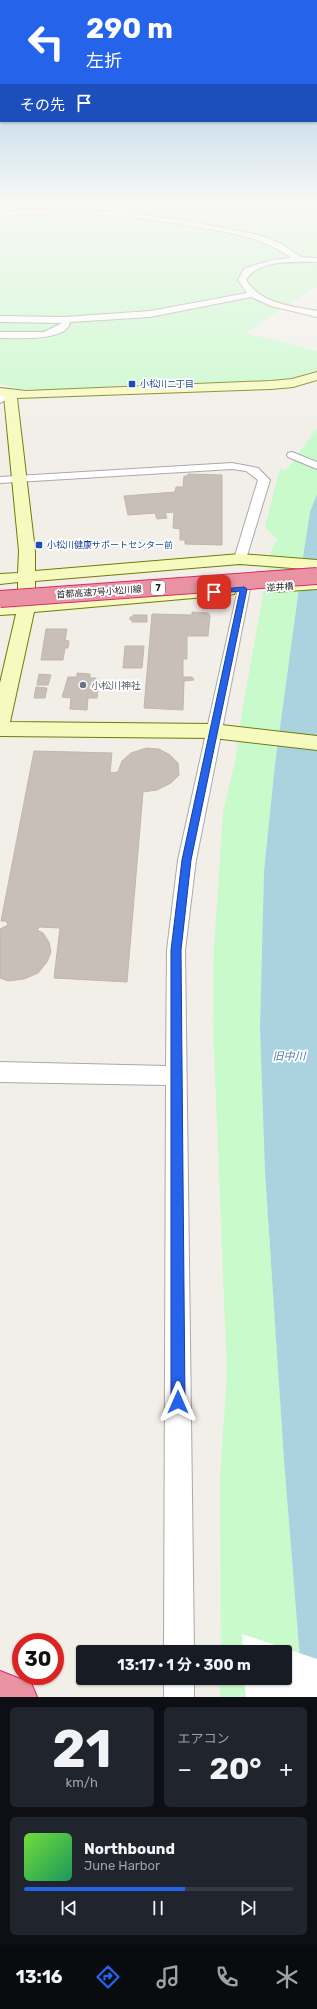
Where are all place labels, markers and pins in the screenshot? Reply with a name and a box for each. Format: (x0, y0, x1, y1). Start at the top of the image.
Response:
marker: 小松川二丁目 (127, 379, 137, 389)
place label: 小松川二丁目 (140, 379, 194, 389)
marker: 小松川健康サポートセンター前 (34, 540, 44, 550)
place label: 小松川健康サポートセンター前 (47, 540, 173, 550)
pin (197, 575, 231, 609)
marker: 小松川神社 (78, 680, 88, 690)
place label: 小松川神社 (91, 680, 141, 692)

